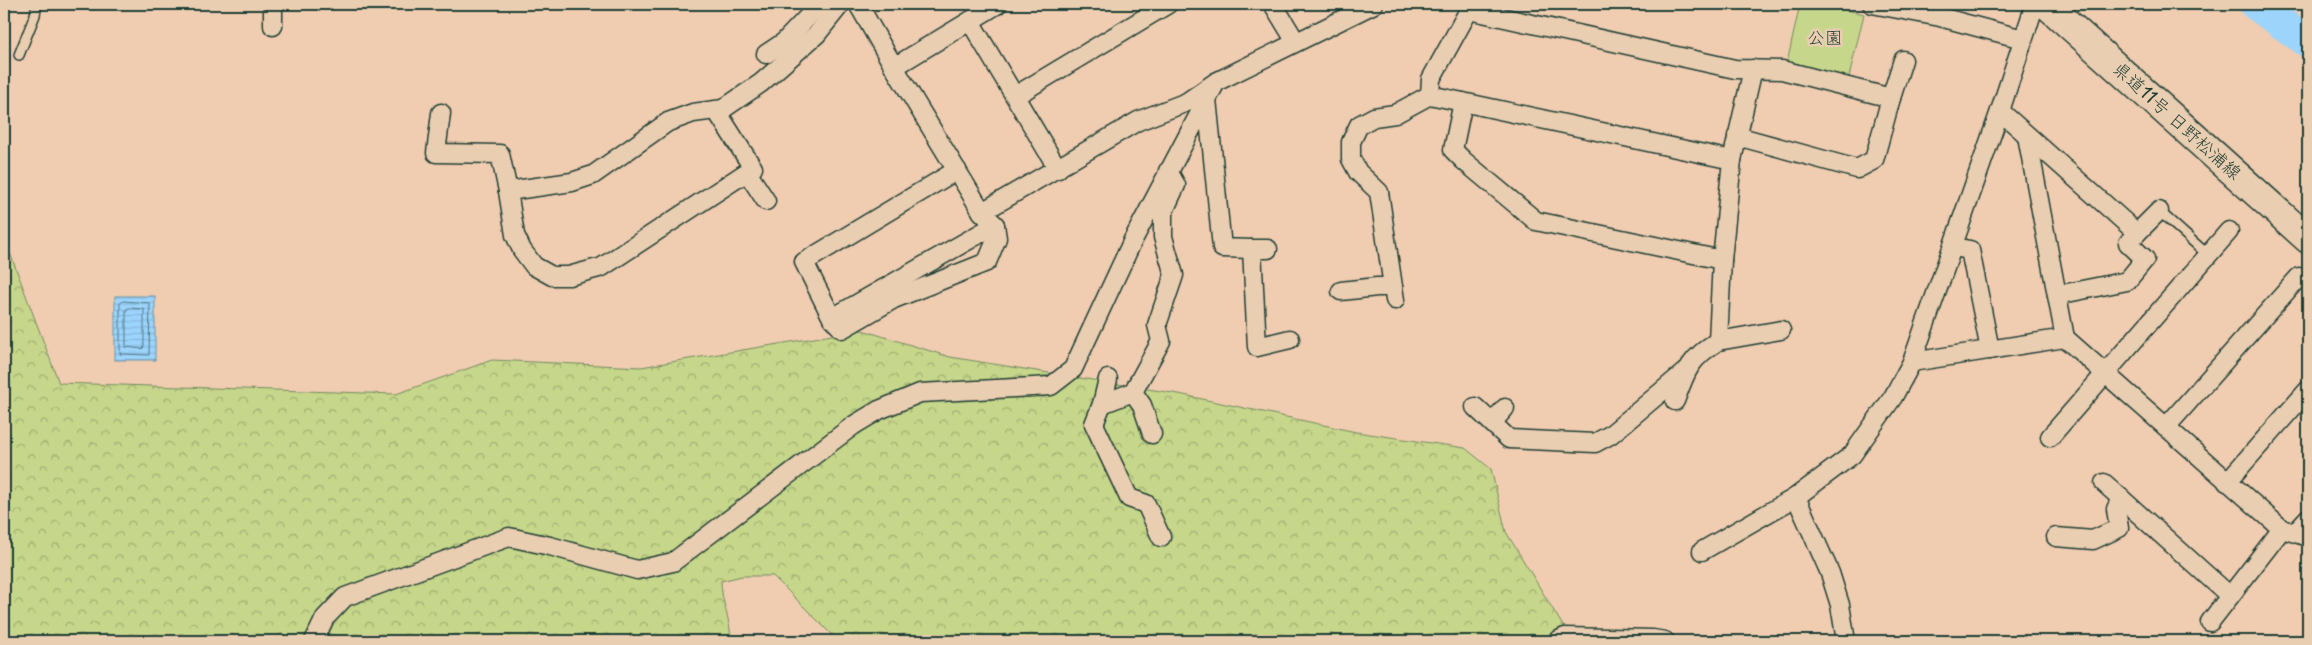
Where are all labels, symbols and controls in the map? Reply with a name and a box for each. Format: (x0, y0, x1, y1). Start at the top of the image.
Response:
park label: 公園 (1807, 23, 1843, 50)
street label: 県道11号 日野松浦線 (2108, 55, 2248, 185)

